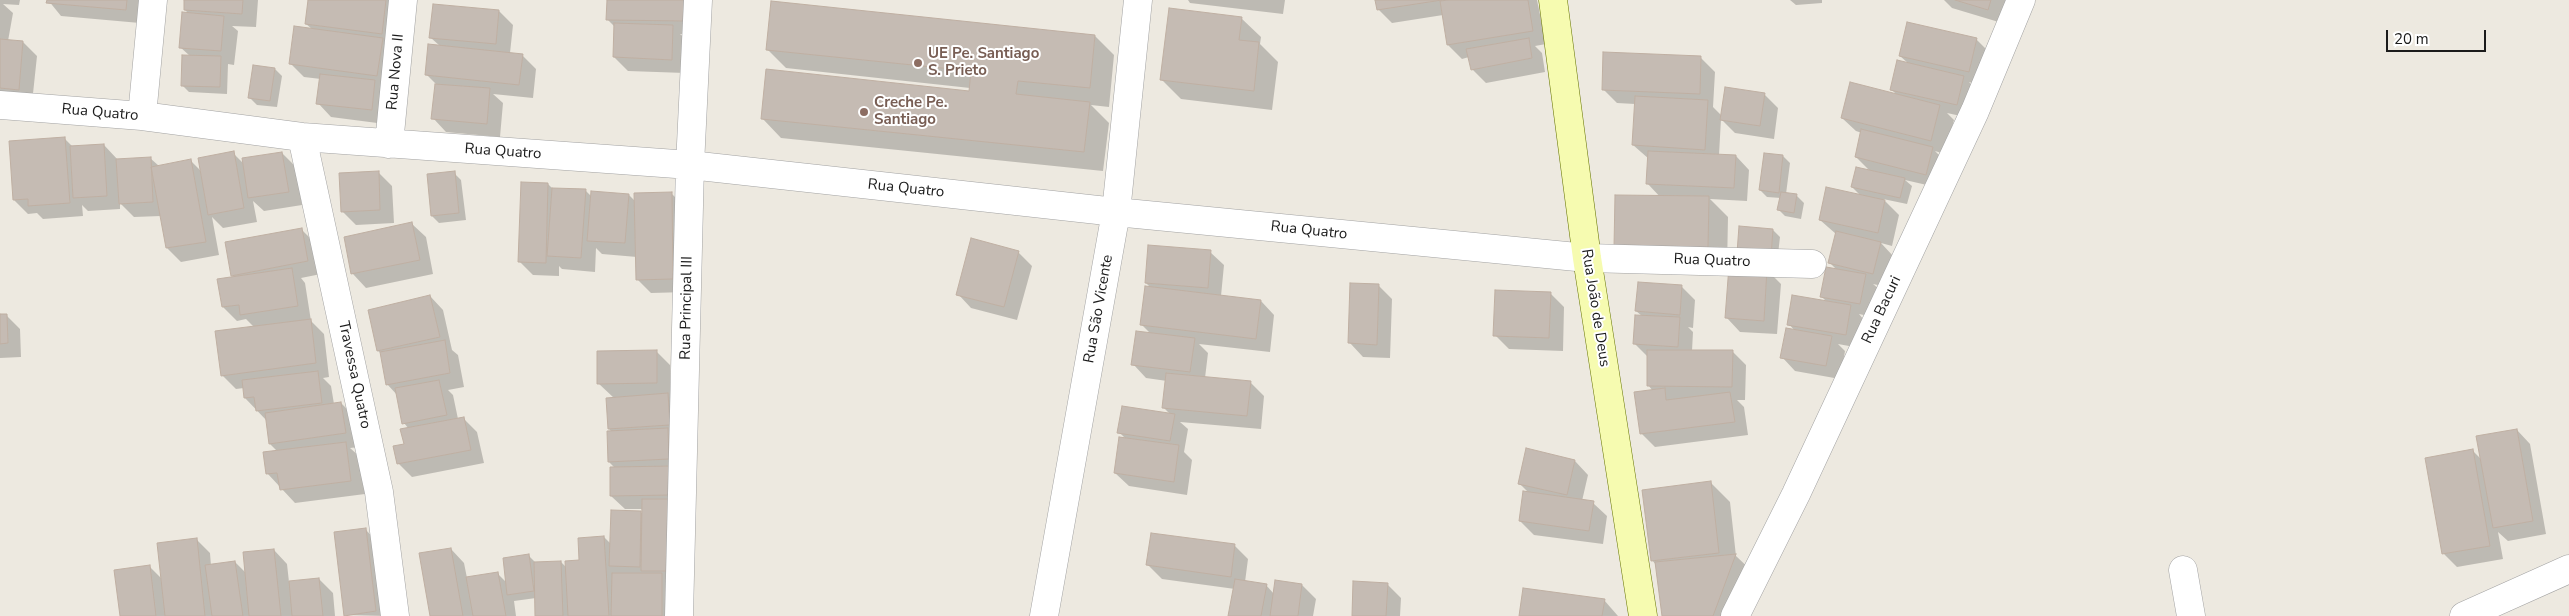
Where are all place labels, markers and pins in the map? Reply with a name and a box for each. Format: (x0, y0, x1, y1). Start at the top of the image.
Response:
place label: UE Pe. Santiago S. Prieto (928, 45, 1039, 80)
marker: UE Pe. Santiago S. Prieto (912, 57, 924, 69)
place label: Creche Pe. Santiago (874, 94, 947, 129)
marker: Creche Pe. Santiago (858, 106, 870, 118)

